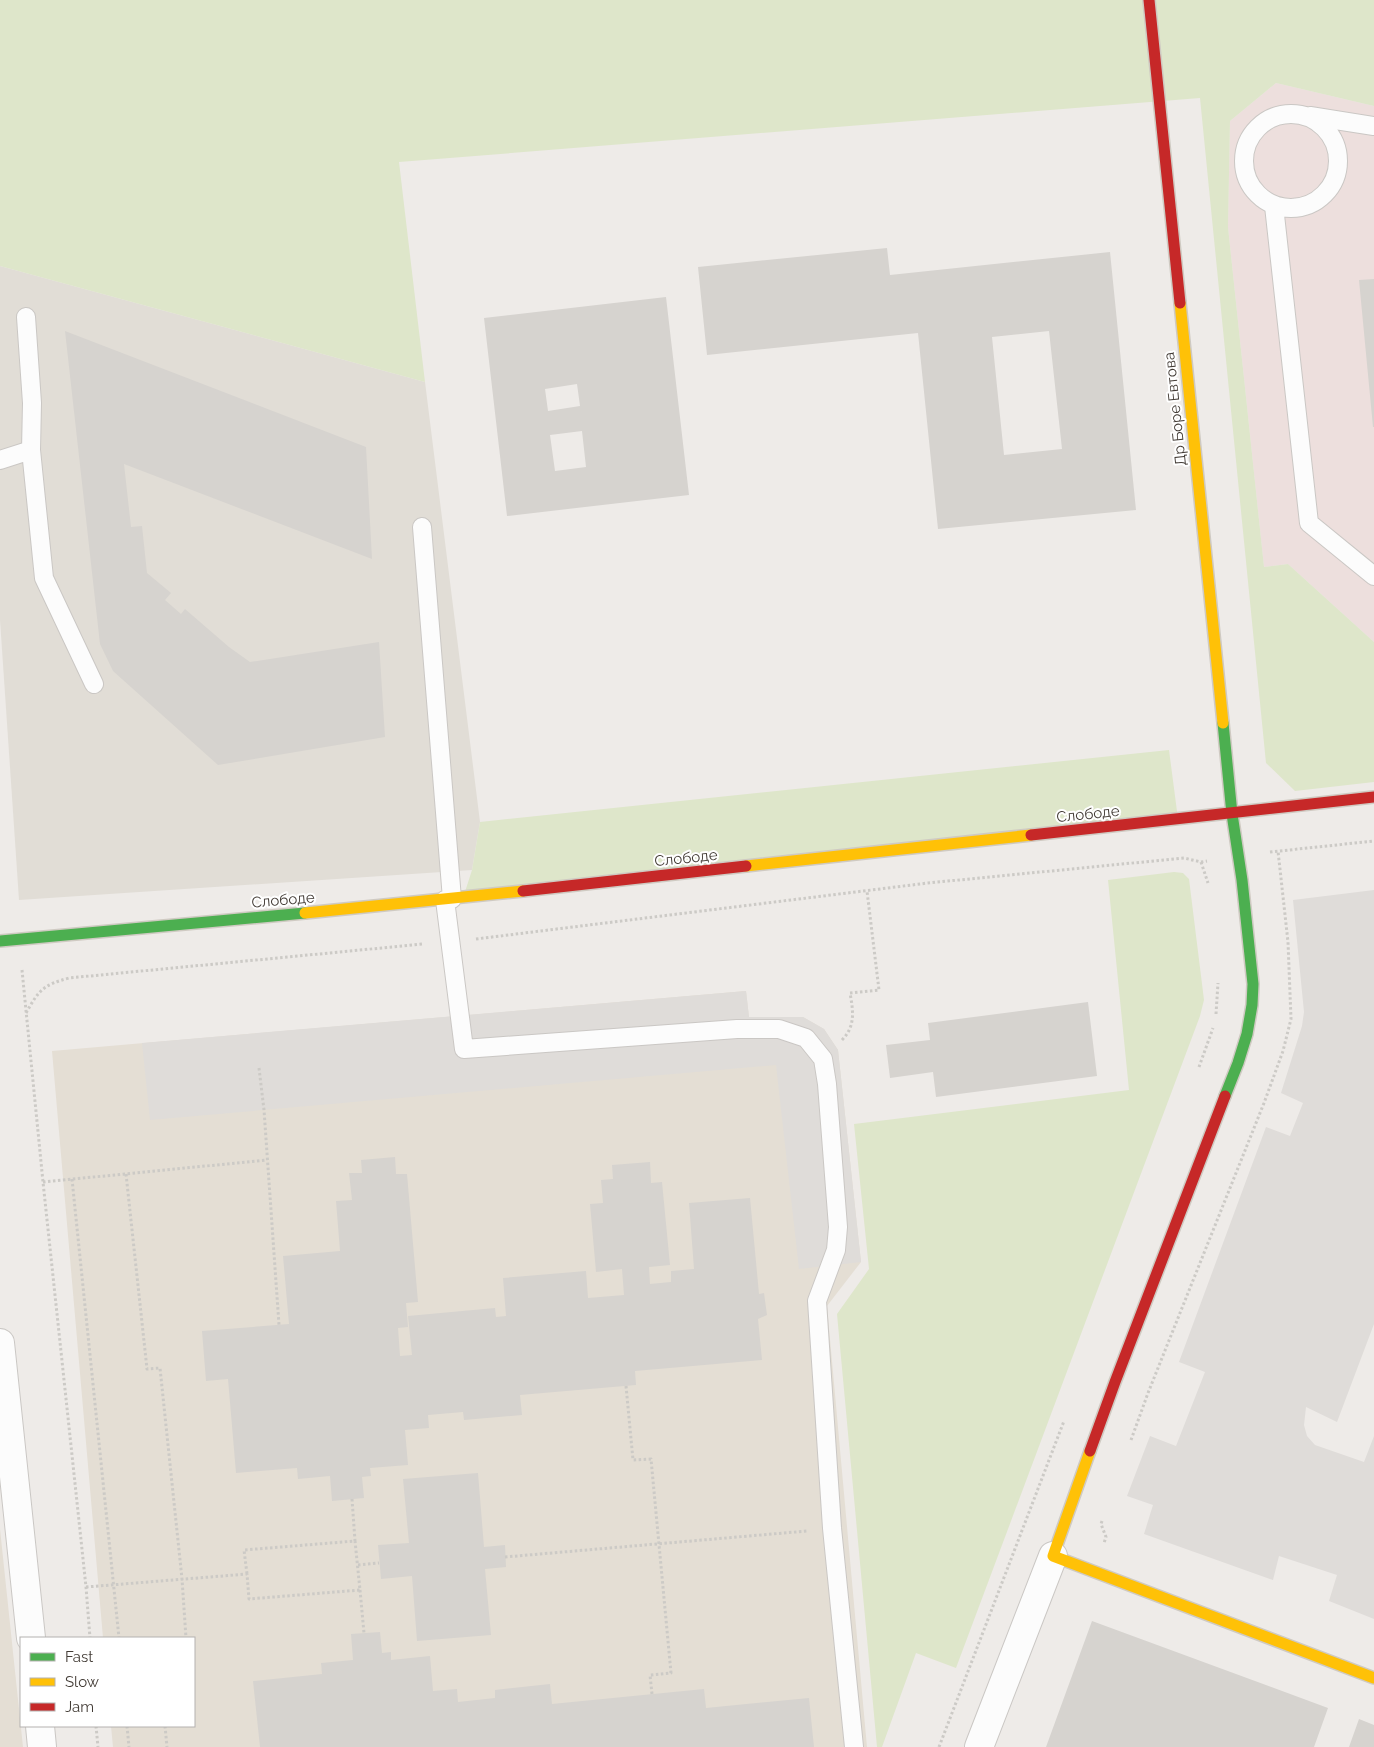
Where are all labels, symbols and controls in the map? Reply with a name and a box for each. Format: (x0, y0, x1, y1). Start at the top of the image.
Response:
street label: Др Боре Евтова (1160, 351, 1190, 467)
street label: Слободе (1056, 802, 1121, 826)
street label: Слободе (654, 846, 719, 870)
street label: Слободе (251, 888, 316, 912)
legend (20, 1637, 195, 1727)
text: Fast (65, 1648, 93, 1666)
text: Slow (65, 1673, 99, 1691)
text: Jam (65, 1698, 94, 1716)

